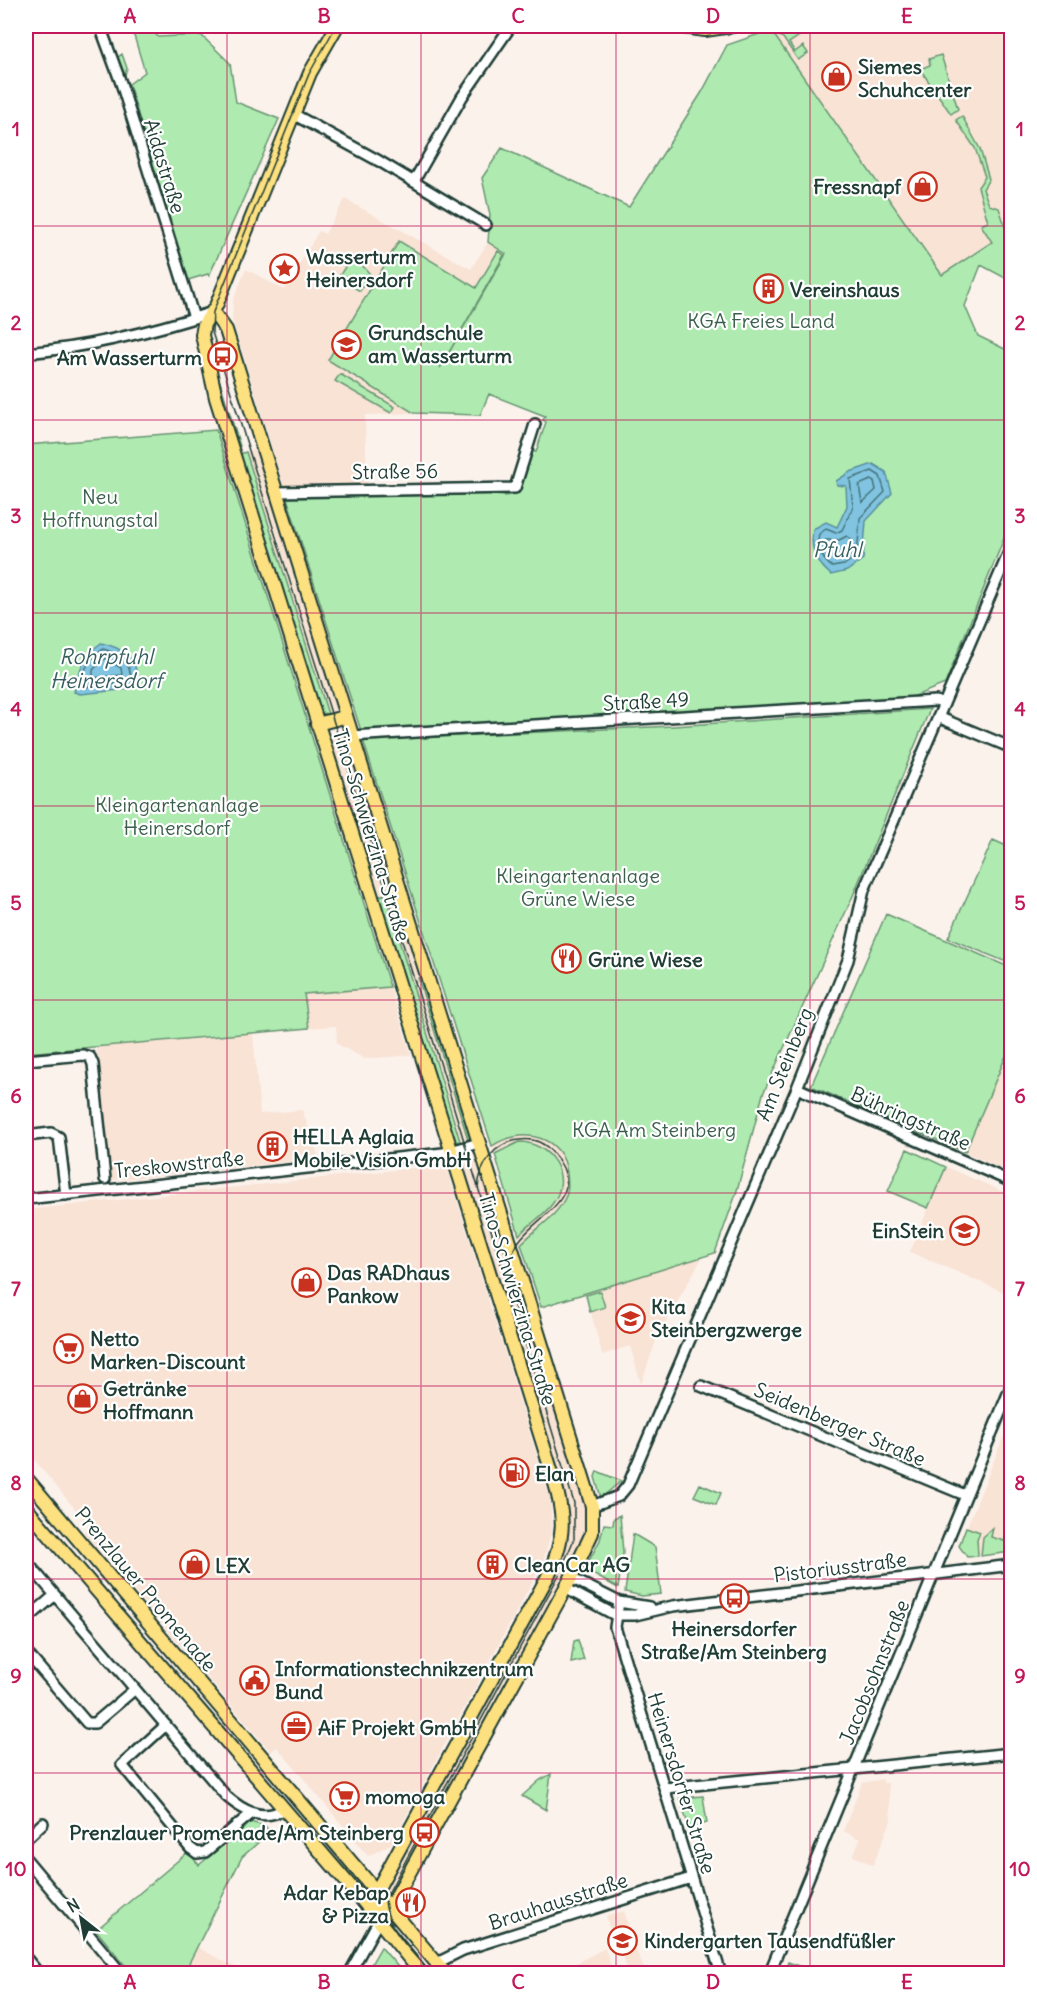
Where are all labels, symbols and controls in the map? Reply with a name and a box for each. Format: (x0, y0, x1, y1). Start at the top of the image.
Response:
text: A (124, 3, 137, 28)
text: B (317, 3, 331, 28)
text: C (511, 3, 525, 28)
text: D (706, 3, 720, 28)
text: E (901, 3, 913, 28)
place label: Siemes Schuhcenter (858, 54, 972, 102)
shop icon: Siemes Schuhcenter (821, 61, 853, 93)
text: 1 (12, 116, 20, 141)
street label: Aidastraße (139, 116, 191, 216)
text: 1 (1016, 116, 1024, 141)
shop icon: Fressnapf (906, 170, 938, 202)
place label: Fressnapf (813, 174, 902, 199)
place label: Wasserturm Heinersdorf (306, 244, 417, 292)
place icon: Wasserturm Heinersdorf (269, 252, 301, 284)
building icon: Vereinshaus (753, 273, 785, 305)
place label: Vereinshaus (790, 277, 900, 302)
park label: KGA Freies Land (687, 308, 835, 333)
text: 2 (11, 310, 22, 335)
text: 2 (1015, 310, 1026, 335)
place label: Grundschule am Wasserturm (368, 320, 512, 368)
school or university icon: Grundschule am Wasserturm (331, 328, 363, 360)
bus stop icon: Am Wasserturm (207, 341, 239, 373)
place label: Am Wasserturm (57, 345, 202, 370)
street label: Straße 56 (352, 458, 438, 484)
park label: Neu Hoffnungstal (42, 484, 158, 532)
text: 3 (10, 503, 22, 528)
text: 3 (1014, 503, 1026, 528)
water label: Pfuhl (813, 536, 865, 563)
water label: Rohrpfuhl Heinersdorf (50, 643, 166, 694)
street label: Straße 49 (602, 686, 690, 716)
text: 4 (10, 696, 22, 721)
text: 4 (1014, 696, 1026, 721)
street label: Tino-Schwierzina-Straße (328, 726, 416, 944)
park label: Kleingartenanlage Heinersdorf (95, 792, 259, 840)
park label: Kleingartenanlage Grüne Wiese (496, 863, 660, 911)
text: 5 (10, 890, 22, 915)
text: 5 (1014, 890, 1026, 915)
restaurant icon: Grüne Wiese (551, 943, 583, 975)
place label: Grüne Wiese (588, 947, 703, 972)
street label: Am Steinberg (750, 1004, 818, 1124)
street label: Bühringstraße (847, 1080, 975, 1156)
text: 6 (10, 1083, 22, 1108)
text: 6 (1014, 1083, 1026, 1108)
park label: KGA Am Steinberg (572, 1117, 736, 1142)
place label: HELLA Aglaia Mobile Vision GmbH (293, 1124, 471, 1172)
building icon: HELLA Aglaia Mobile Vision GmbH (256, 1131, 288, 1163)
street label: Treskowstraße (113, 1145, 245, 1183)
street label: Tino-Schwierzina-Straße (474, 1190, 562, 1408)
school or university icon: EinStein (949, 1214, 981, 1246)
place label: EinStein (872, 1218, 944, 1243)
place label: Das RADhaus Pankow (327, 1260, 450, 1308)
shop icon: Das RADhaus Pankow (290, 1267, 322, 1299)
text: 7 (11, 1276, 21, 1301)
text: 7 (1015, 1276, 1025, 1301)
place label: Kita Steinbergzwerge (651, 1294, 802, 1342)
school or university icon: Kita Steinbergzwerge (614, 1302, 646, 1334)
place label: Netto Marken-Discount (90, 1326, 246, 1374)
supermarket icon: Netto Marken-Discount (53, 1333, 85, 1365)
place label: Getränke Hoffmann (103, 1376, 194, 1424)
street label: Seidenberger Straße (751, 1377, 929, 1471)
shop icon: Getränke Hoffmann (66, 1383, 98, 1415)
fuel station icon: Elan (498, 1457, 530, 1489)
place label: Elan (535, 1461, 575, 1486)
text: 8 (10, 1470, 22, 1495)
text: 8 (1014, 1470, 1026, 1495)
street label: Prenzlauer Promenade (70, 1501, 222, 1677)
street label: Pistoriusstraße (772, 1546, 908, 1588)
building icon: CleanCar AG (477, 1548, 509, 1580)
shop icon: LEX (178, 1549, 210, 1581)
place label: CleanCar AG (514, 1552, 630, 1577)
place label: LEX (215, 1553, 251, 1578)
bus stop icon: Heinersdorfer Straße/Am Steinberg (718, 1582, 750, 1614)
street label: Jacobsohnstraße (834, 1596, 914, 1748)
place label: Heinersdorfer Straße/Am Steinberg (641, 1616, 827, 1664)
place label: Informationstechnikzentrum Bund (275, 1656, 534, 1704)
text: 9 (10, 1663, 22, 1688)
text: 9 (1014, 1663, 1026, 1688)
public building icon: Informationstechnikzentrum Bund (238, 1664, 270, 1696)
street label: Heinersdorfer Straße (642, 1689, 722, 1877)
office icon: AiF Projekt GmbH (281, 1711, 313, 1743)
place label: AiF Projekt GmbH (318, 1715, 477, 1740)
supermarket icon: momoga (328, 1780, 360, 1812)
place label: momoga (365, 1784, 446, 1809)
bus stop icon: Prenzlauer Promenade/Am Steinberg (409, 1816, 441, 1848)
place label: Prenzlauer Promenade/Am Steinberg (69, 1820, 404, 1845)
text: 10 (5, 1856, 27, 1881)
text: 10 (1009, 1856, 1031, 1881)
street label: Brauhausstraße (485, 1867, 631, 1935)
place label: Adar Kebap & Pizza (284, 1880, 390, 1928)
restaurant icon: Adar Kebap & Pizza (394, 1887, 426, 1919)
north arrow (51, 1888, 111, 1948)
text: N (63, 1894, 83, 1917)
school or university icon: Kindergarten Tausendfüßler (607, 1924, 639, 1956)
place label: Kindergarten Tausendfüßler (644, 1928, 896, 1953)
text: A (124, 1969, 137, 1994)
text: B (317, 1969, 331, 1994)
text: C (511, 1969, 525, 1994)
text: D (706, 1969, 720, 1994)
text: E (901, 1969, 913, 1994)

